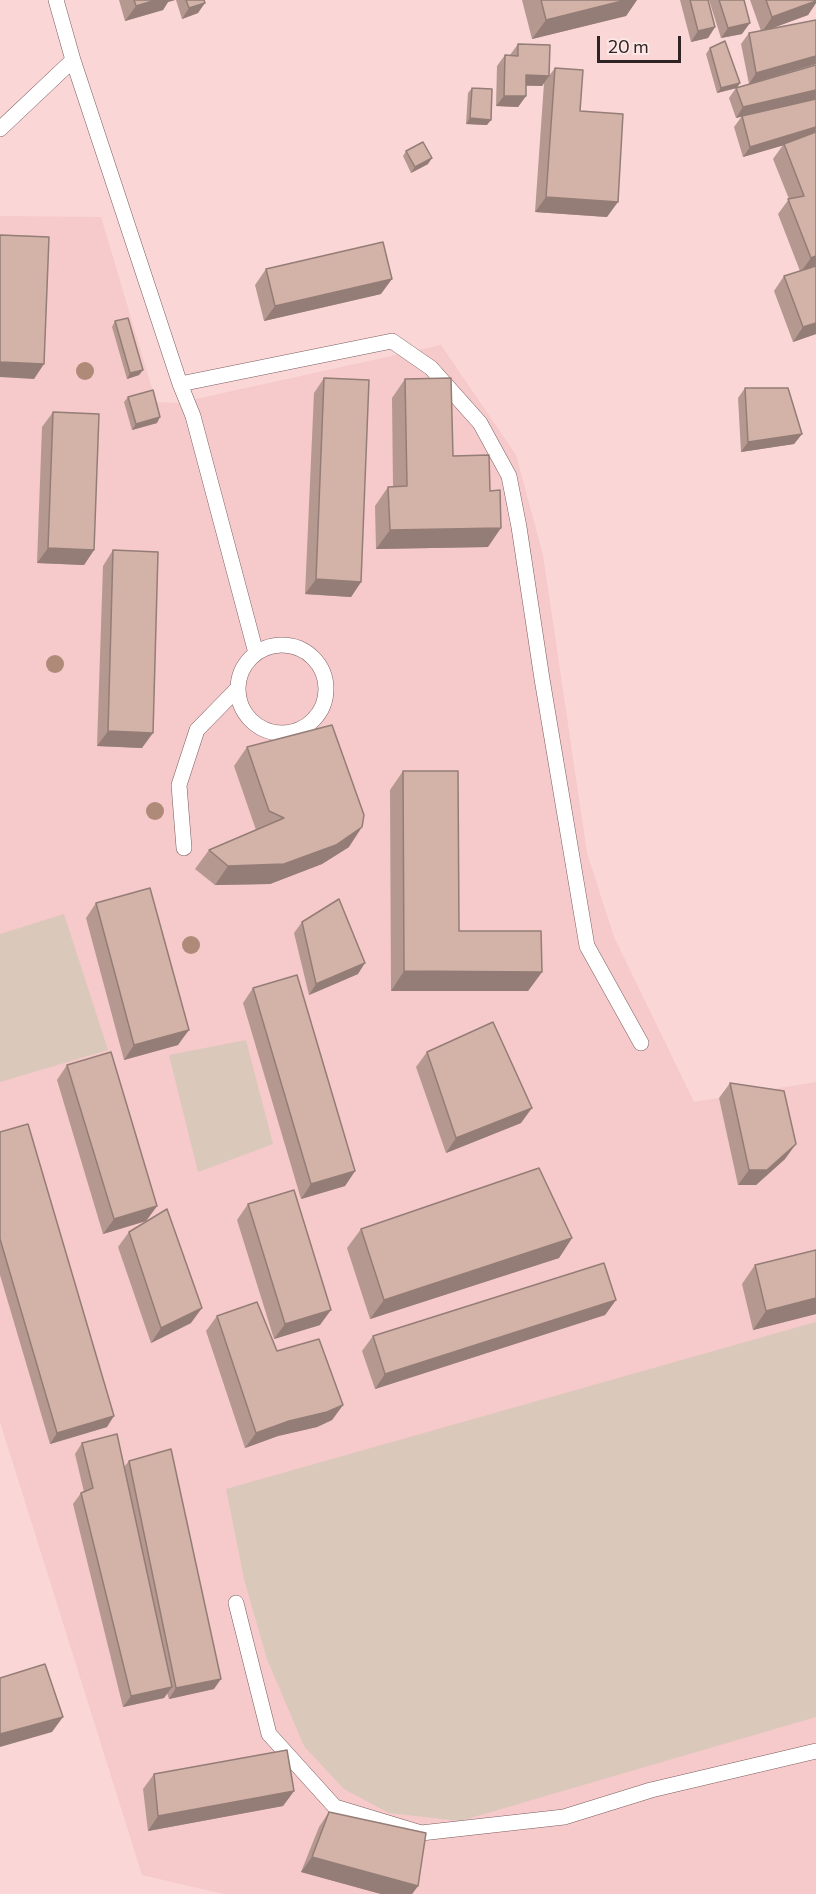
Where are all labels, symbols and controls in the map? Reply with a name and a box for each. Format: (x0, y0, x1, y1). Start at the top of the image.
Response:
scale bar (600, 24, 684, 62)
text: 20 m (608, 35, 649, 57)

